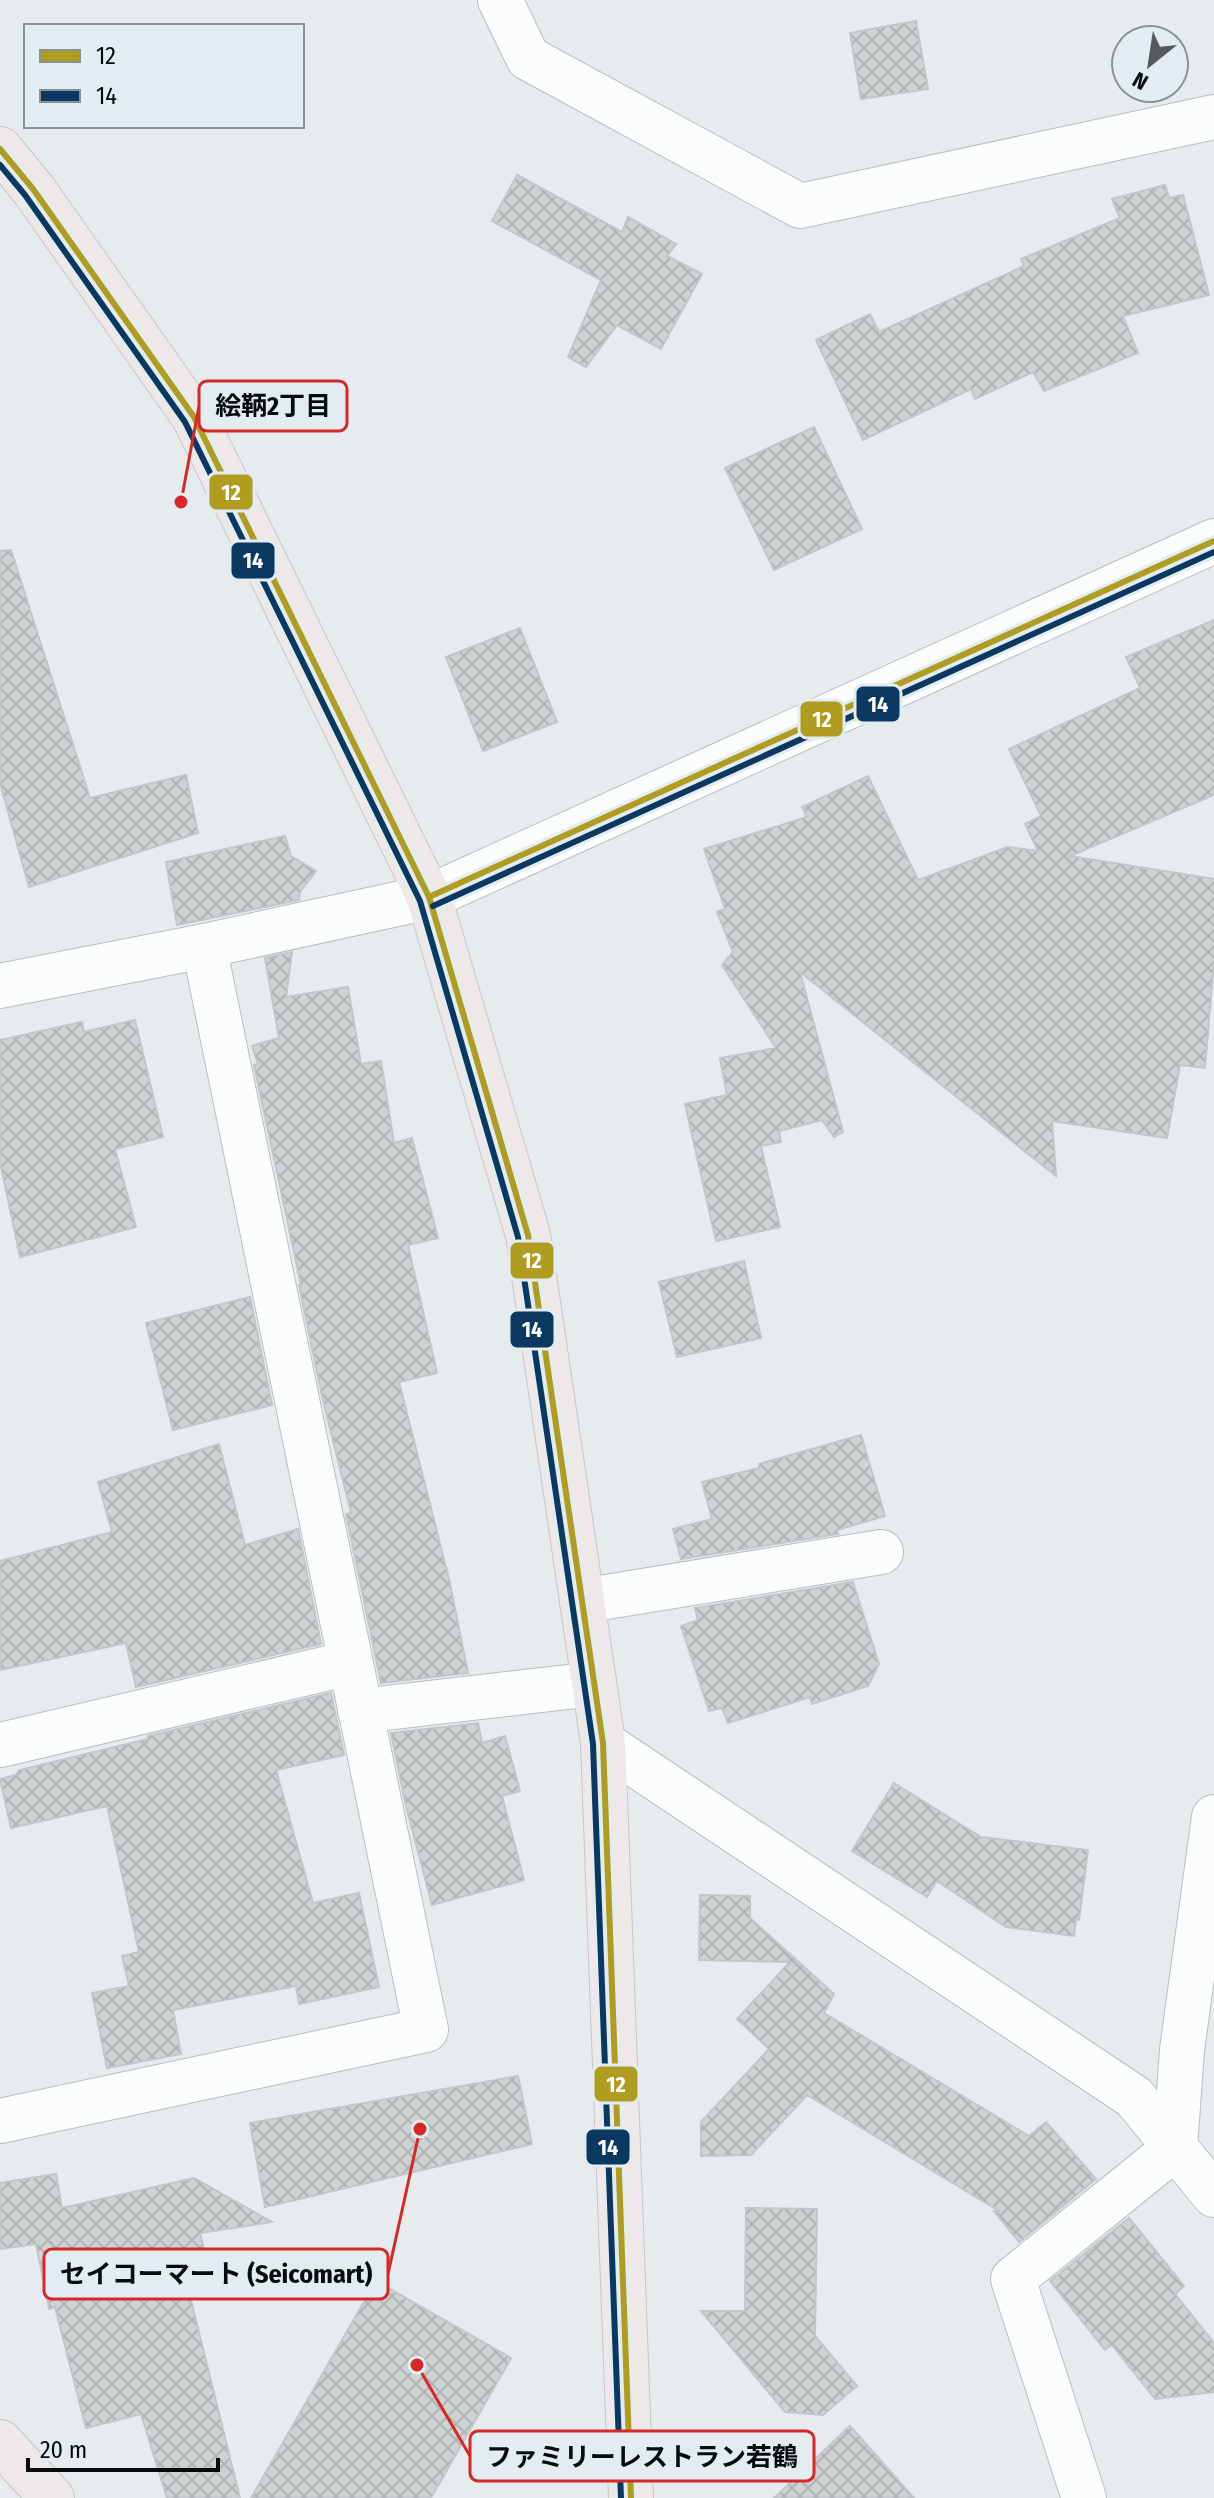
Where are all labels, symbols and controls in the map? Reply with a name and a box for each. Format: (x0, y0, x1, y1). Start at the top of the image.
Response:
legend (24, 24, 304, 128)
north arrow (1110, 24, 1190, 104)
text: 12 (96, 42, 116, 70)
text: N (1128, 66, 1153, 96)
text: 14 (96, 82, 117, 110)
callout: 絵鞆2丁目 (199, 381, 347, 431)
text: 絵鞆2丁目 (215, 391, 331, 422)
line badge: 12 (208, 473, 254, 511)
text: 12 (221, 479, 241, 506)
line badge: 14 (230, 541, 276, 580)
text: 14 (243, 547, 263, 574)
line badge: 14 (855, 685, 901, 723)
text: 14 (868, 691, 888, 718)
line badge: 12 (799, 700, 844, 738)
text: 12 (812, 706, 832, 733)
line badge: 12 (509, 1241, 555, 1280)
text: 12 (522, 1247, 542, 1274)
line badge: 14 (509, 1310, 555, 1349)
text: 14 (522, 1316, 542, 1343)
line badge: 12 (593, 2065, 639, 2103)
text: 12 (606, 2071, 626, 2098)
line badge: 14 (585, 2128, 631, 2166)
text: 14 (598, 2134, 618, 2161)
callout: セイコーマート (Seicomart) (44, 2249, 388, 2299)
text: セイコーマート (Seicomart) (60, 2259, 372, 2290)
scale bar (28, 2422, 218, 2472)
callout: ファミリーレストラン若鶴 (470, 2431, 814, 2481)
text: 20 m (40, 2436, 87, 2464)
text: ファミリーレストラン若鶴 (486, 2442, 798, 2473)

